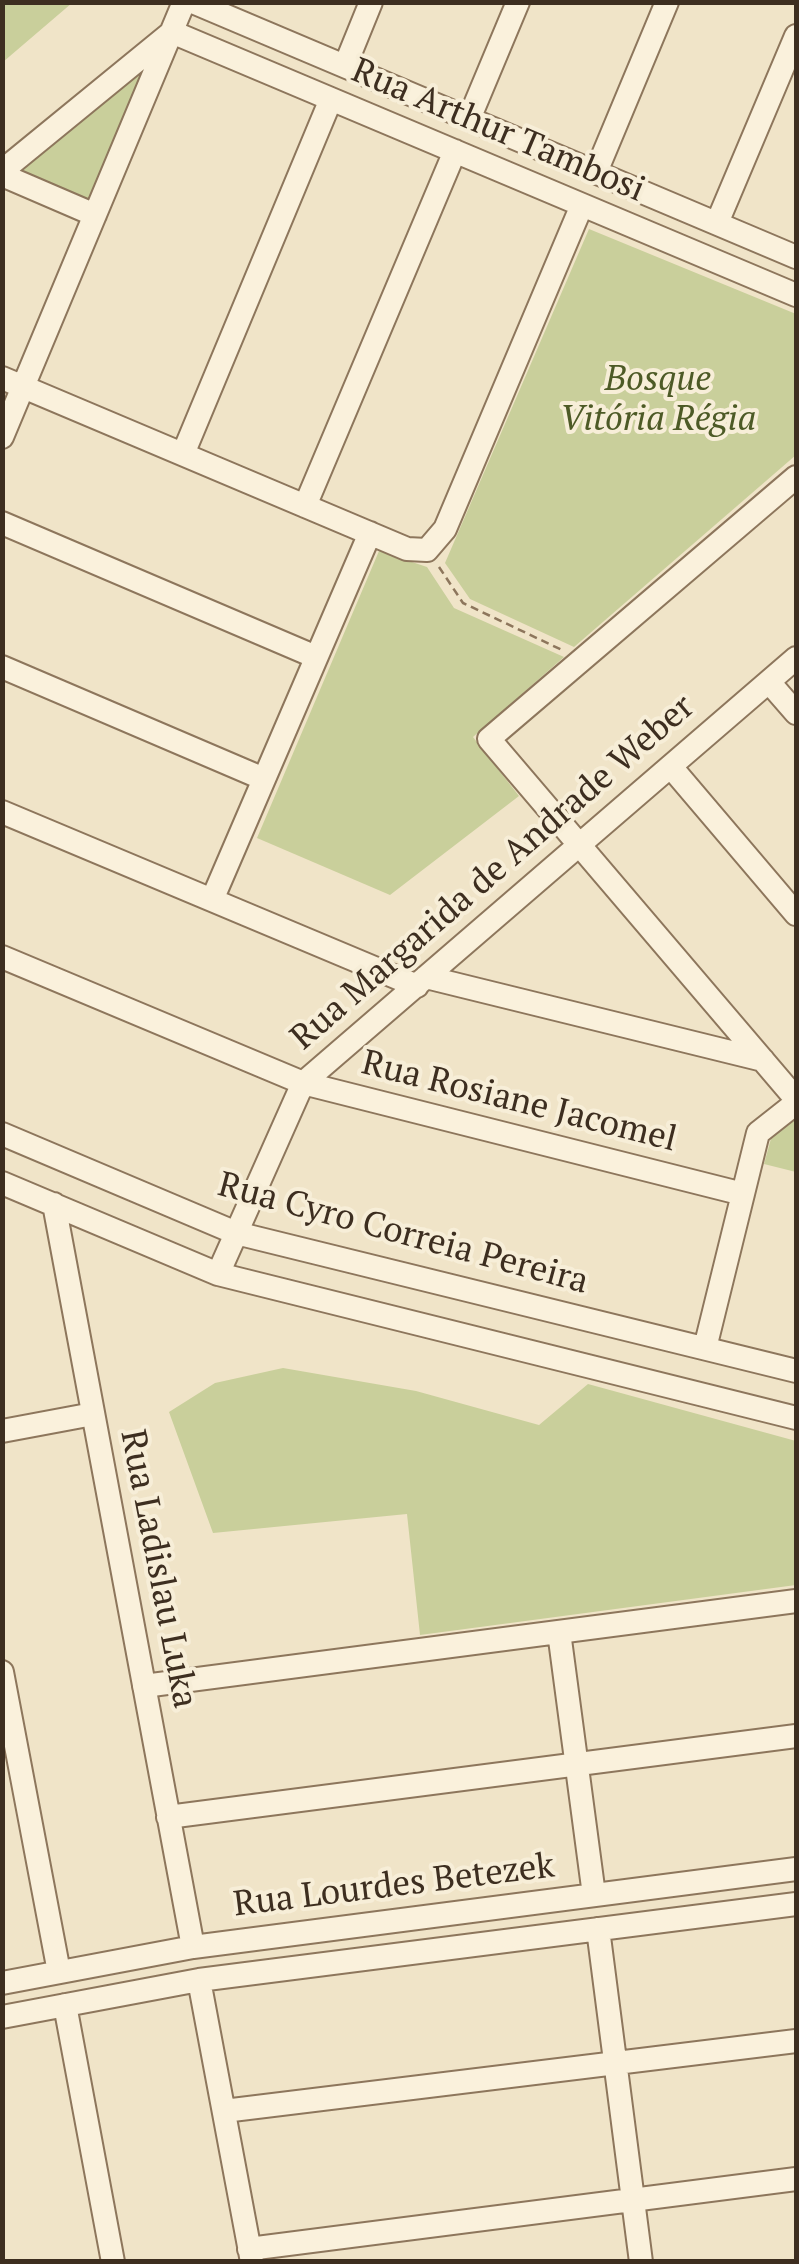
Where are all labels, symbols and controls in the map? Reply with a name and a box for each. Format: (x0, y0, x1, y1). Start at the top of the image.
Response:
street label: Rua Arthur Tambosi (345, 50, 651, 212)
park label: Bosque Vitória Régia (560, 359, 756, 441)
street label: Rua Margarida de Andrade Weber (283, 687, 703, 1059)
street label: Rua Rosiane Jacomel (357, 1043, 681, 1161)
street label: Rua Cyro Correia Pereira (213, 1164, 593, 1304)
street label: Rua Ladislau Luka (110, 1426, 206, 1712)
street label: Rua Lourdes Betezek (231, 1845, 557, 1927)

